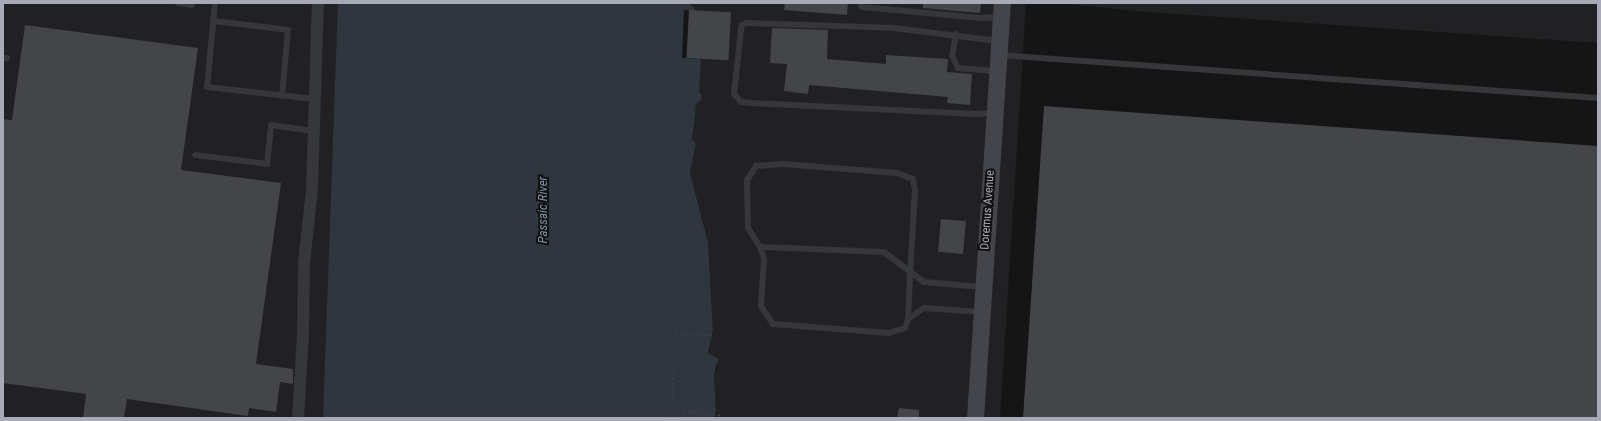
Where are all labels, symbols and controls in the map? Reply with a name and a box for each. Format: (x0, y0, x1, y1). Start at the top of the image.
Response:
street label: Doremus Avenue (978, 170, 998, 250)
water label: Passaic River (535, 177, 551, 243)

